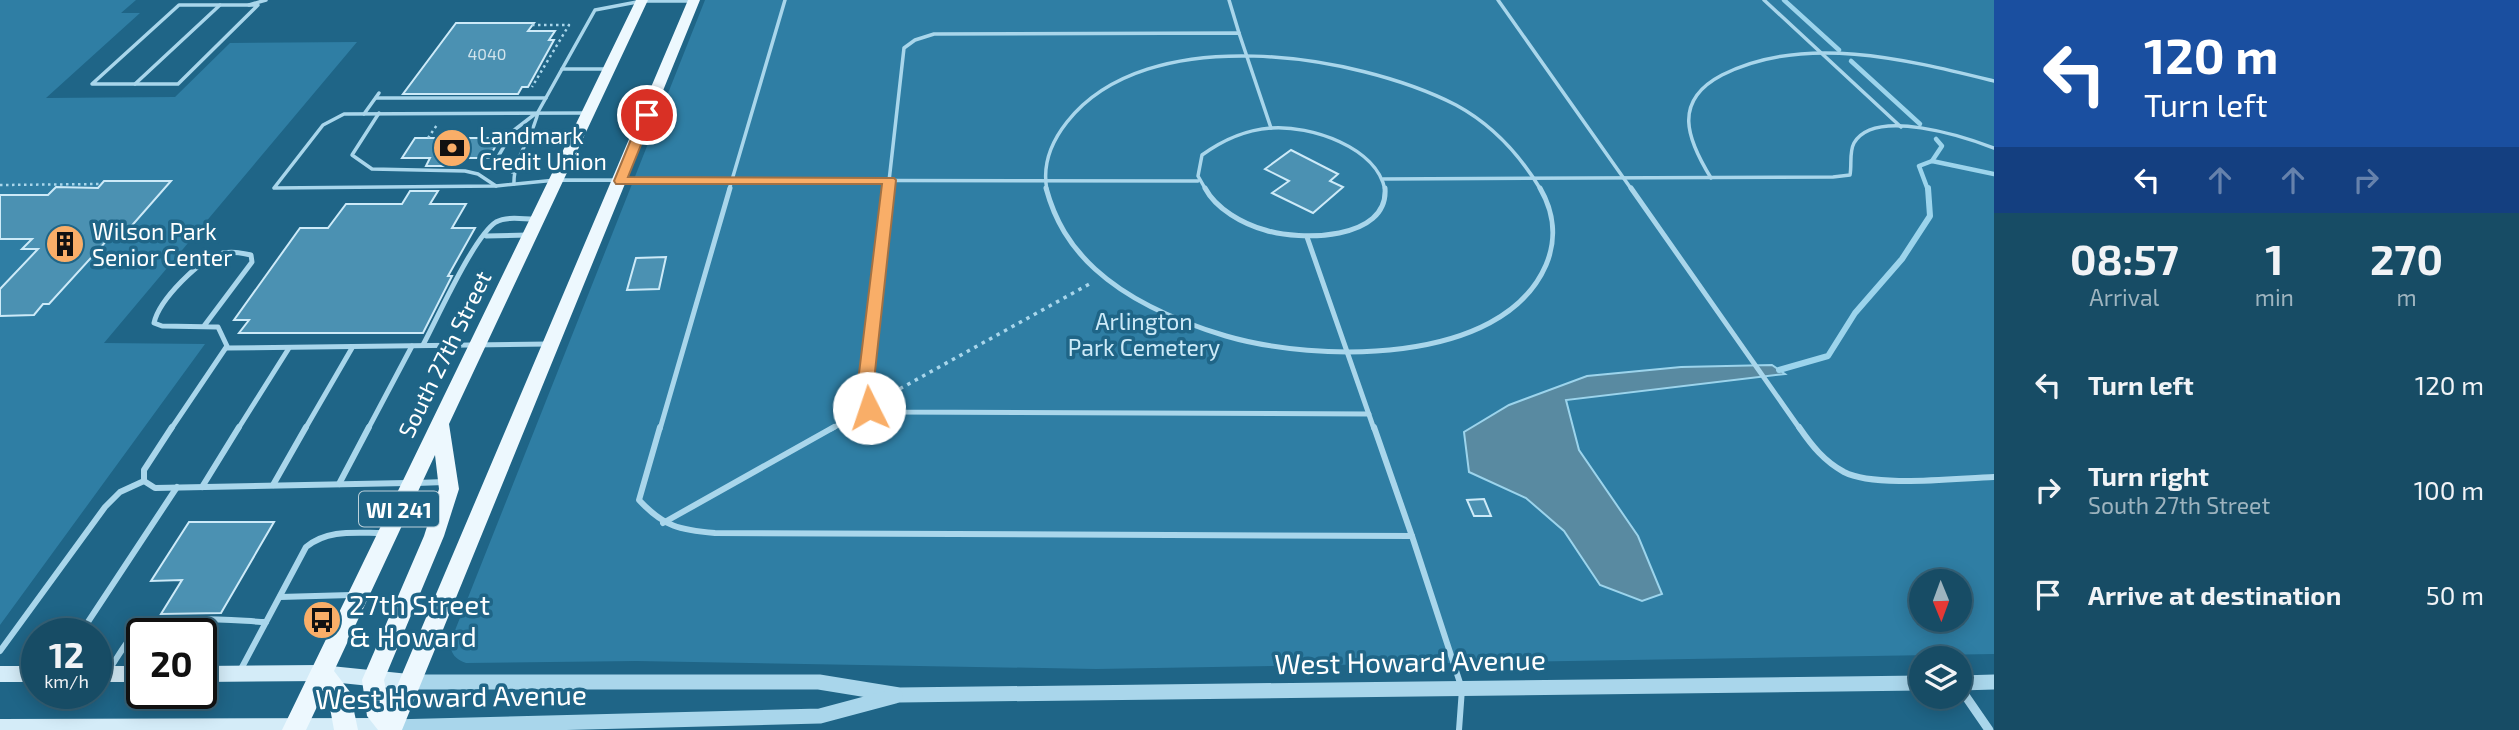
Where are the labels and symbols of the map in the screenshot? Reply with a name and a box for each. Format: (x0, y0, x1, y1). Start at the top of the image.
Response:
house number: 4040 (468, 44, 506, 63)
pin (617, 85, 677, 145)
place label: Landmark Credit Union (479, 121, 607, 175)
bank icon: Landmark Credit Union (431, 127, 473, 169)
place label: Wilson Park Senior Center (92, 217, 232, 271)
building icon: Wilson Park Senior Center (44, 223, 86, 265)
street label: South 27th Street (391, 266, 497, 442)
park label: Arlington Park Cemetery (1068, 307, 1220, 361)
position arrow (832, 371, 906, 445)
road number: WI 241 (359, 491, 439, 526)
north arrow (1909, 569, 1972, 632)
place label: 27th Street & Howard (349, 587, 490, 653)
bus stop icon: 27th Street & Howard (301, 599, 343, 641)
speed limit sign: 20 (126, 618, 217, 709)
street label: West Howard Avenue (1274, 642, 1546, 680)
street label: West Howard Avenue (315, 677, 587, 715)

